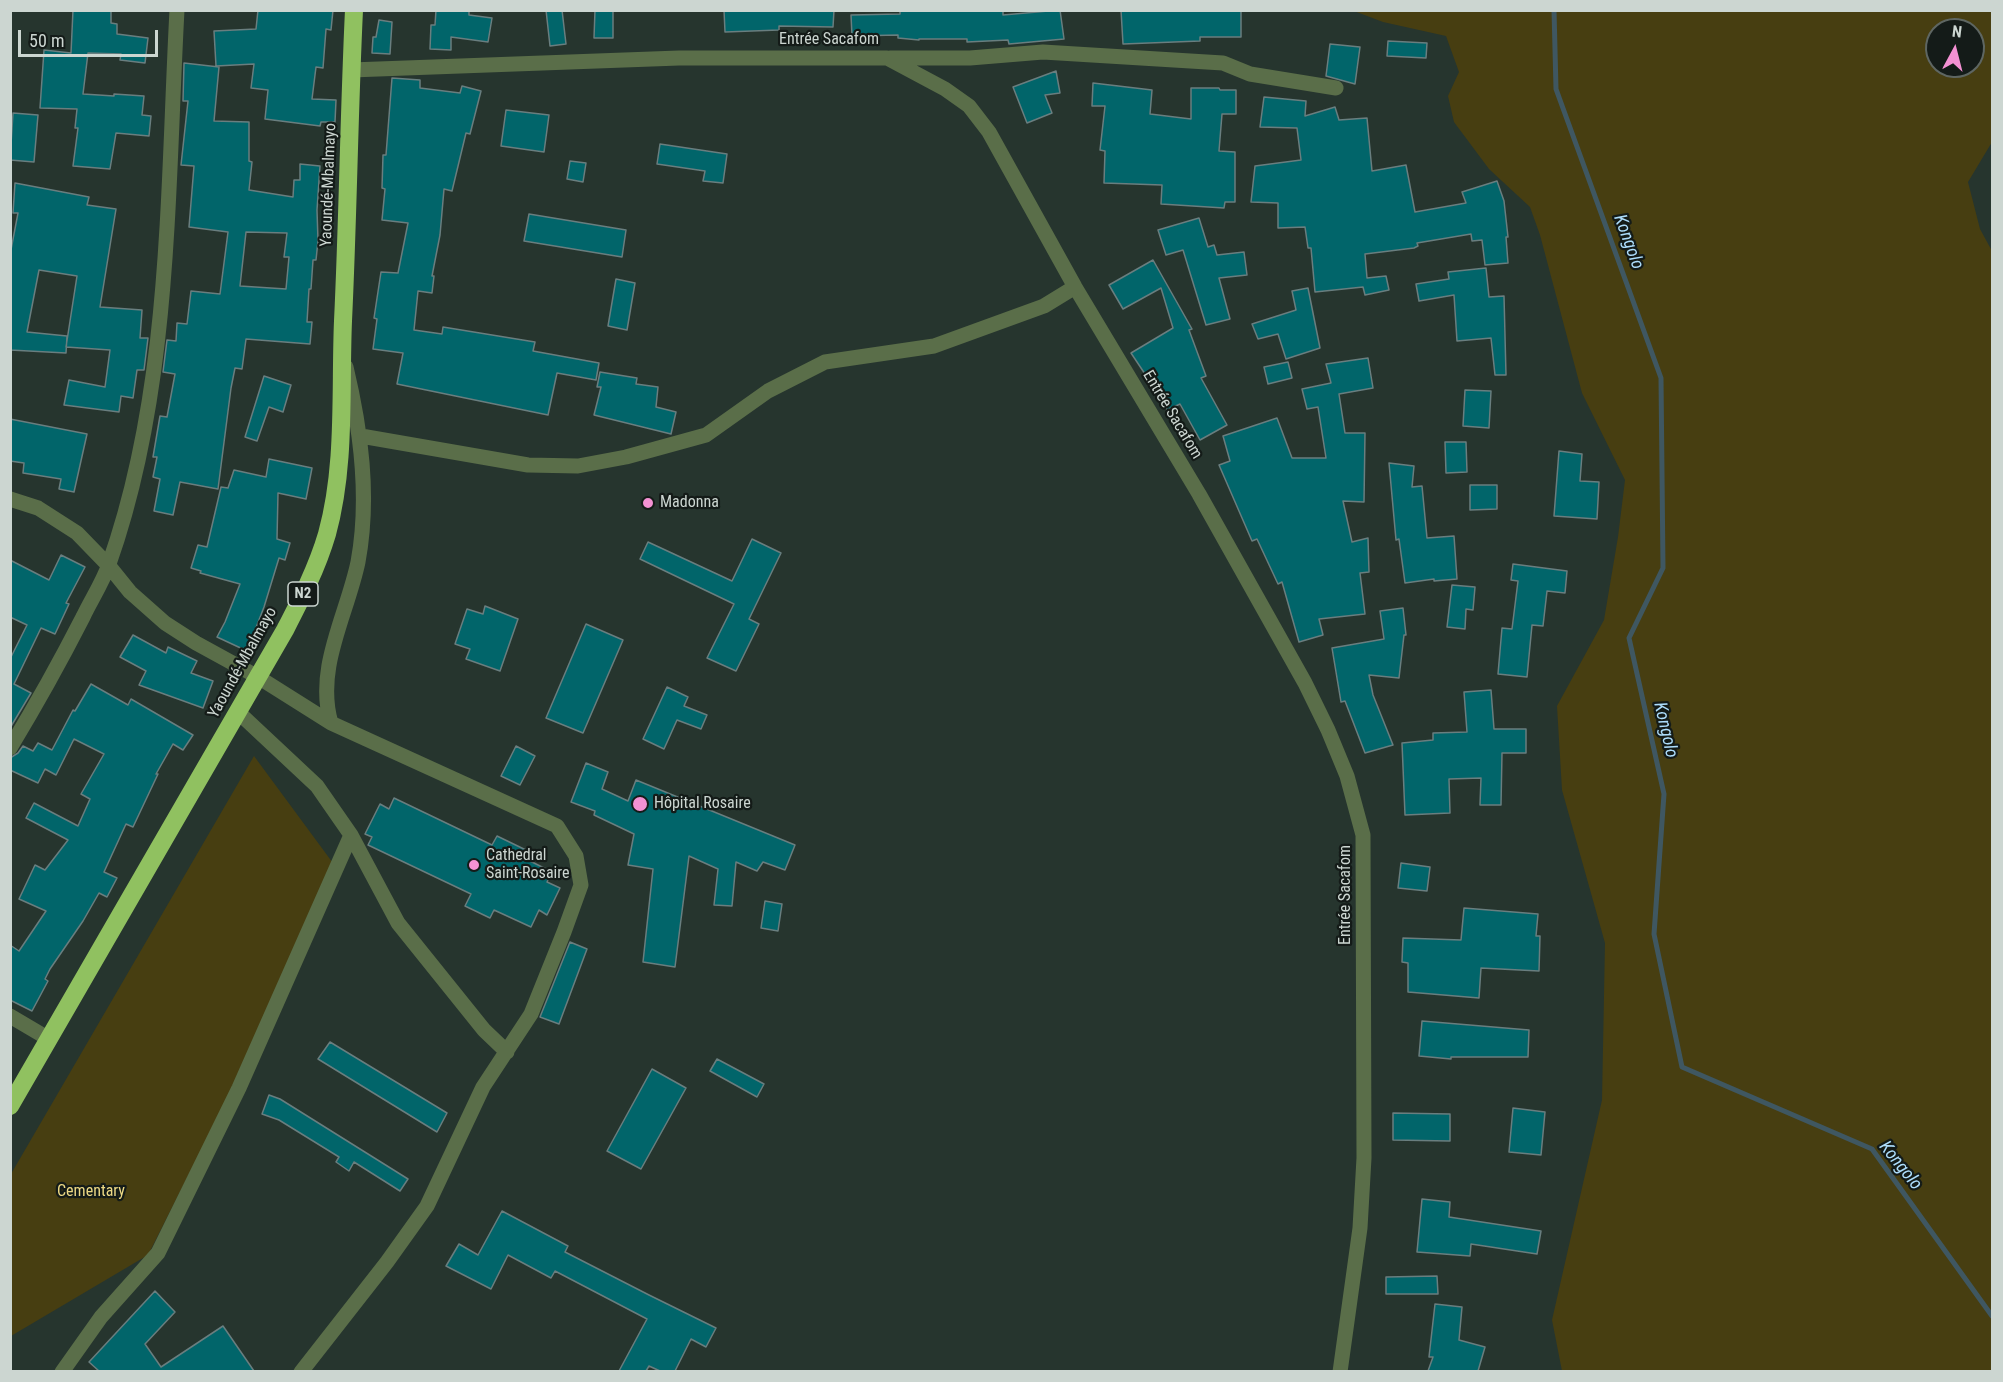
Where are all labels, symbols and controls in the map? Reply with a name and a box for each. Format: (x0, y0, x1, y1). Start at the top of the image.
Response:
scale bar (21, 18, 160, 56)
north arrow (1925, 18, 1985, 78)
text: N (1951, 22, 1963, 42)
text: 50 m (29, 30, 64, 51)
street label: Entrée Sacafom (779, 30, 879, 50)
street label: Yaoundé-Mbalmayo (317, 123, 341, 247)
water label: Kongolo (1608, 212, 1648, 272)
street label: Entrée Sacafom (1138, 367, 1206, 463)
place label: Madonna (660, 493, 719, 513)
marker: Madonna (641, 496, 655, 510)
road number: N2 (288, 582, 318, 606)
street label: Yaoundé-Mbalmayo (205, 604, 281, 722)
water label: Kongolo (1648, 700, 1682, 760)
place label: Hôpital Rosaire (654, 794, 751, 814)
marker: Hôpital Rosaire (631, 795, 649, 813)
street label: Entrée Sacafom (1336, 845, 1356, 945)
place label: Cathedral Saint-Rosaire (486, 846, 569, 884)
marker: Cathedral Saint-Rosaire (467, 858, 481, 872)
water label: Kongolo (1874, 1137, 1926, 1195)
park label: Cementary (57, 1182, 125, 1202)

